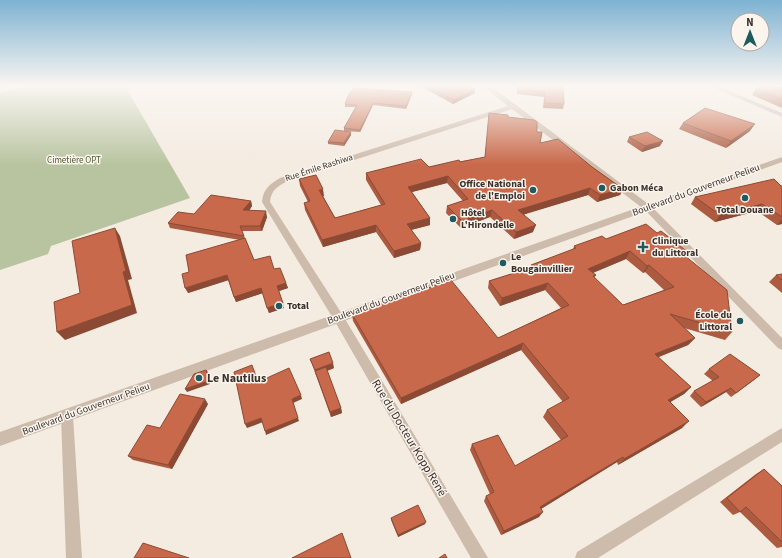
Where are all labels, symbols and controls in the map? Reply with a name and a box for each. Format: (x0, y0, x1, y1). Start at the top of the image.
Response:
north arrow (730, 12, 770, 52)
text: N (746, 15, 754, 30)
street label: Rue Émile Rashiwa (283, 151, 355, 185)
park label: Cimetière OPT (47, 154, 101, 167)
street label: Boulevard du Gouverneur Pelieu (630, 160, 762, 220)
place label: Office National de l'Emploi (460, 177, 525, 203)
place label: Gabon Méca (610, 181, 663, 195)
marker: Gabon Méca (597, 183, 607, 193)
marker: Office National de l'Emploi (528, 185, 538, 195)
marker: Total Douane (740, 193, 750, 203)
place label: Total Douane (716, 203, 774, 217)
place label: Hôtel L'Hirondelle (461, 206, 514, 232)
marker: Hôtel L'Hirondelle (448, 214, 458, 224)
place label: Clinique du Littoral (652, 234, 698, 260)
marker: Clinique du Littoral (637, 241, 649, 253)
place label: Le Bougainvillier (511, 250, 573, 276)
marker: Le Bougainvillier (498, 258, 508, 268)
street label: Boulevard du Gouverneur Pelieu (325, 268, 457, 328)
place label: Total (287, 299, 309, 313)
marker: Total (274, 301, 284, 311)
place label: École du Littoral (695, 308, 732, 334)
marker: École du Littoral (735, 316, 745, 326)
place label: Le Nautilus (207, 370, 266, 387)
marker: Le Nautilus (194, 373, 204, 383)
street label: Rue du Docteur Kopp René (367, 376, 451, 500)
street label: Boulevard du Gouverneur Pelieu (20, 379, 152, 439)

